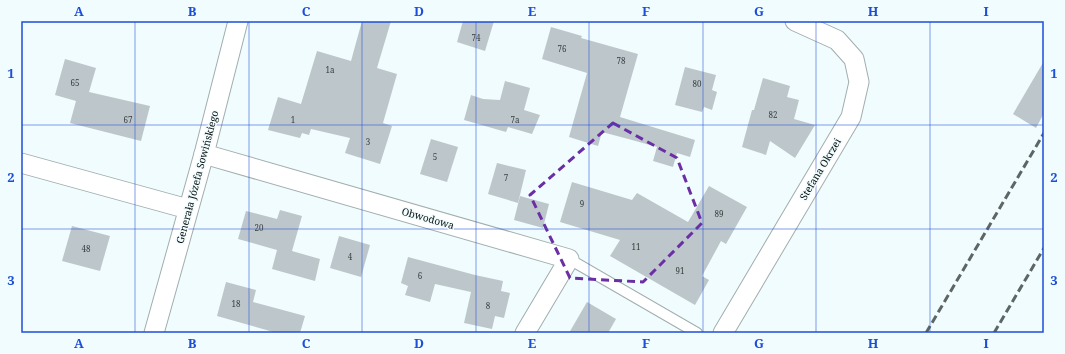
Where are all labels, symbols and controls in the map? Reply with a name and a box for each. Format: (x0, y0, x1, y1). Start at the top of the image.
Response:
text: A (74, 2, 84, 20)
text: B (188, 2, 197, 20)
text: C (302, 2, 311, 20)
text: D (414, 2, 424, 20)
text: E (528, 2, 537, 20)
text: F (642, 2, 650, 20)
text: G (754, 2, 764, 20)
text: H (868, 2, 879, 20)
text: I (983, 2, 989, 20)
house number: 74 (472, 32, 481, 43)
house number: 76 (558, 43, 567, 54)
house number: 78 (617, 55, 626, 66)
text: 1 (7, 64, 15, 82)
house number: 1a (326, 64, 335, 75)
text: 1 (1050, 64, 1058, 82)
house number: 65 (71, 77, 79, 88)
house number: 80 (693, 78, 702, 89)
street label: Generała Józefa Sowińskiego (172, 109, 222, 245)
house number: 82 (769, 109, 777, 120)
house number: 67 (124, 114, 133, 125)
house number: 1 (291, 114, 295, 125)
house number: 7a (511, 114, 520, 125)
street label: Stefana Okrzei (796, 135, 844, 203)
house number: 3 (366, 136, 371, 147)
house number: 5 (433, 151, 437, 162)
text: 2 (7, 168, 15, 186)
text: 2 (1050, 168, 1058, 186)
house number: 7 (504, 172, 509, 183)
house number: 9 (580, 198, 584, 209)
street label: Obwodowa (400, 204, 456, 232)
house number: 89 (715, 208, 723, 219)
house number: 20 (255, 222, 264, 233)
house number: 11 (632, 241, 640, 252)
house number: 48 (82, 243, 91, 254)
house number: 4 (348, 251, 353, 262)
house number: 91 (676, 265, 684, 276)
house number: 6 (418, 270, 423, 281)
text: 3 (7, 271, 15, 289)
text: 3 (1050, 271, 1058, 289)
house number: 18 (232, 298, 241, 309)
house number: 8 (486, 300, 491, 311)
text: A (74, 334, 84, 352)
text: B (188, 334, 197, 352)
text: C (302, 334, 311, 352)
text: D (414, 334, 424, 352)
text: E (528, 334, 537, 352)
text: F (642, 334, 650, 352)
text: G (754, 334, 764, 352)
text: H (868, 334, 879, 352)
text: I (983, 334, 989, 352)

